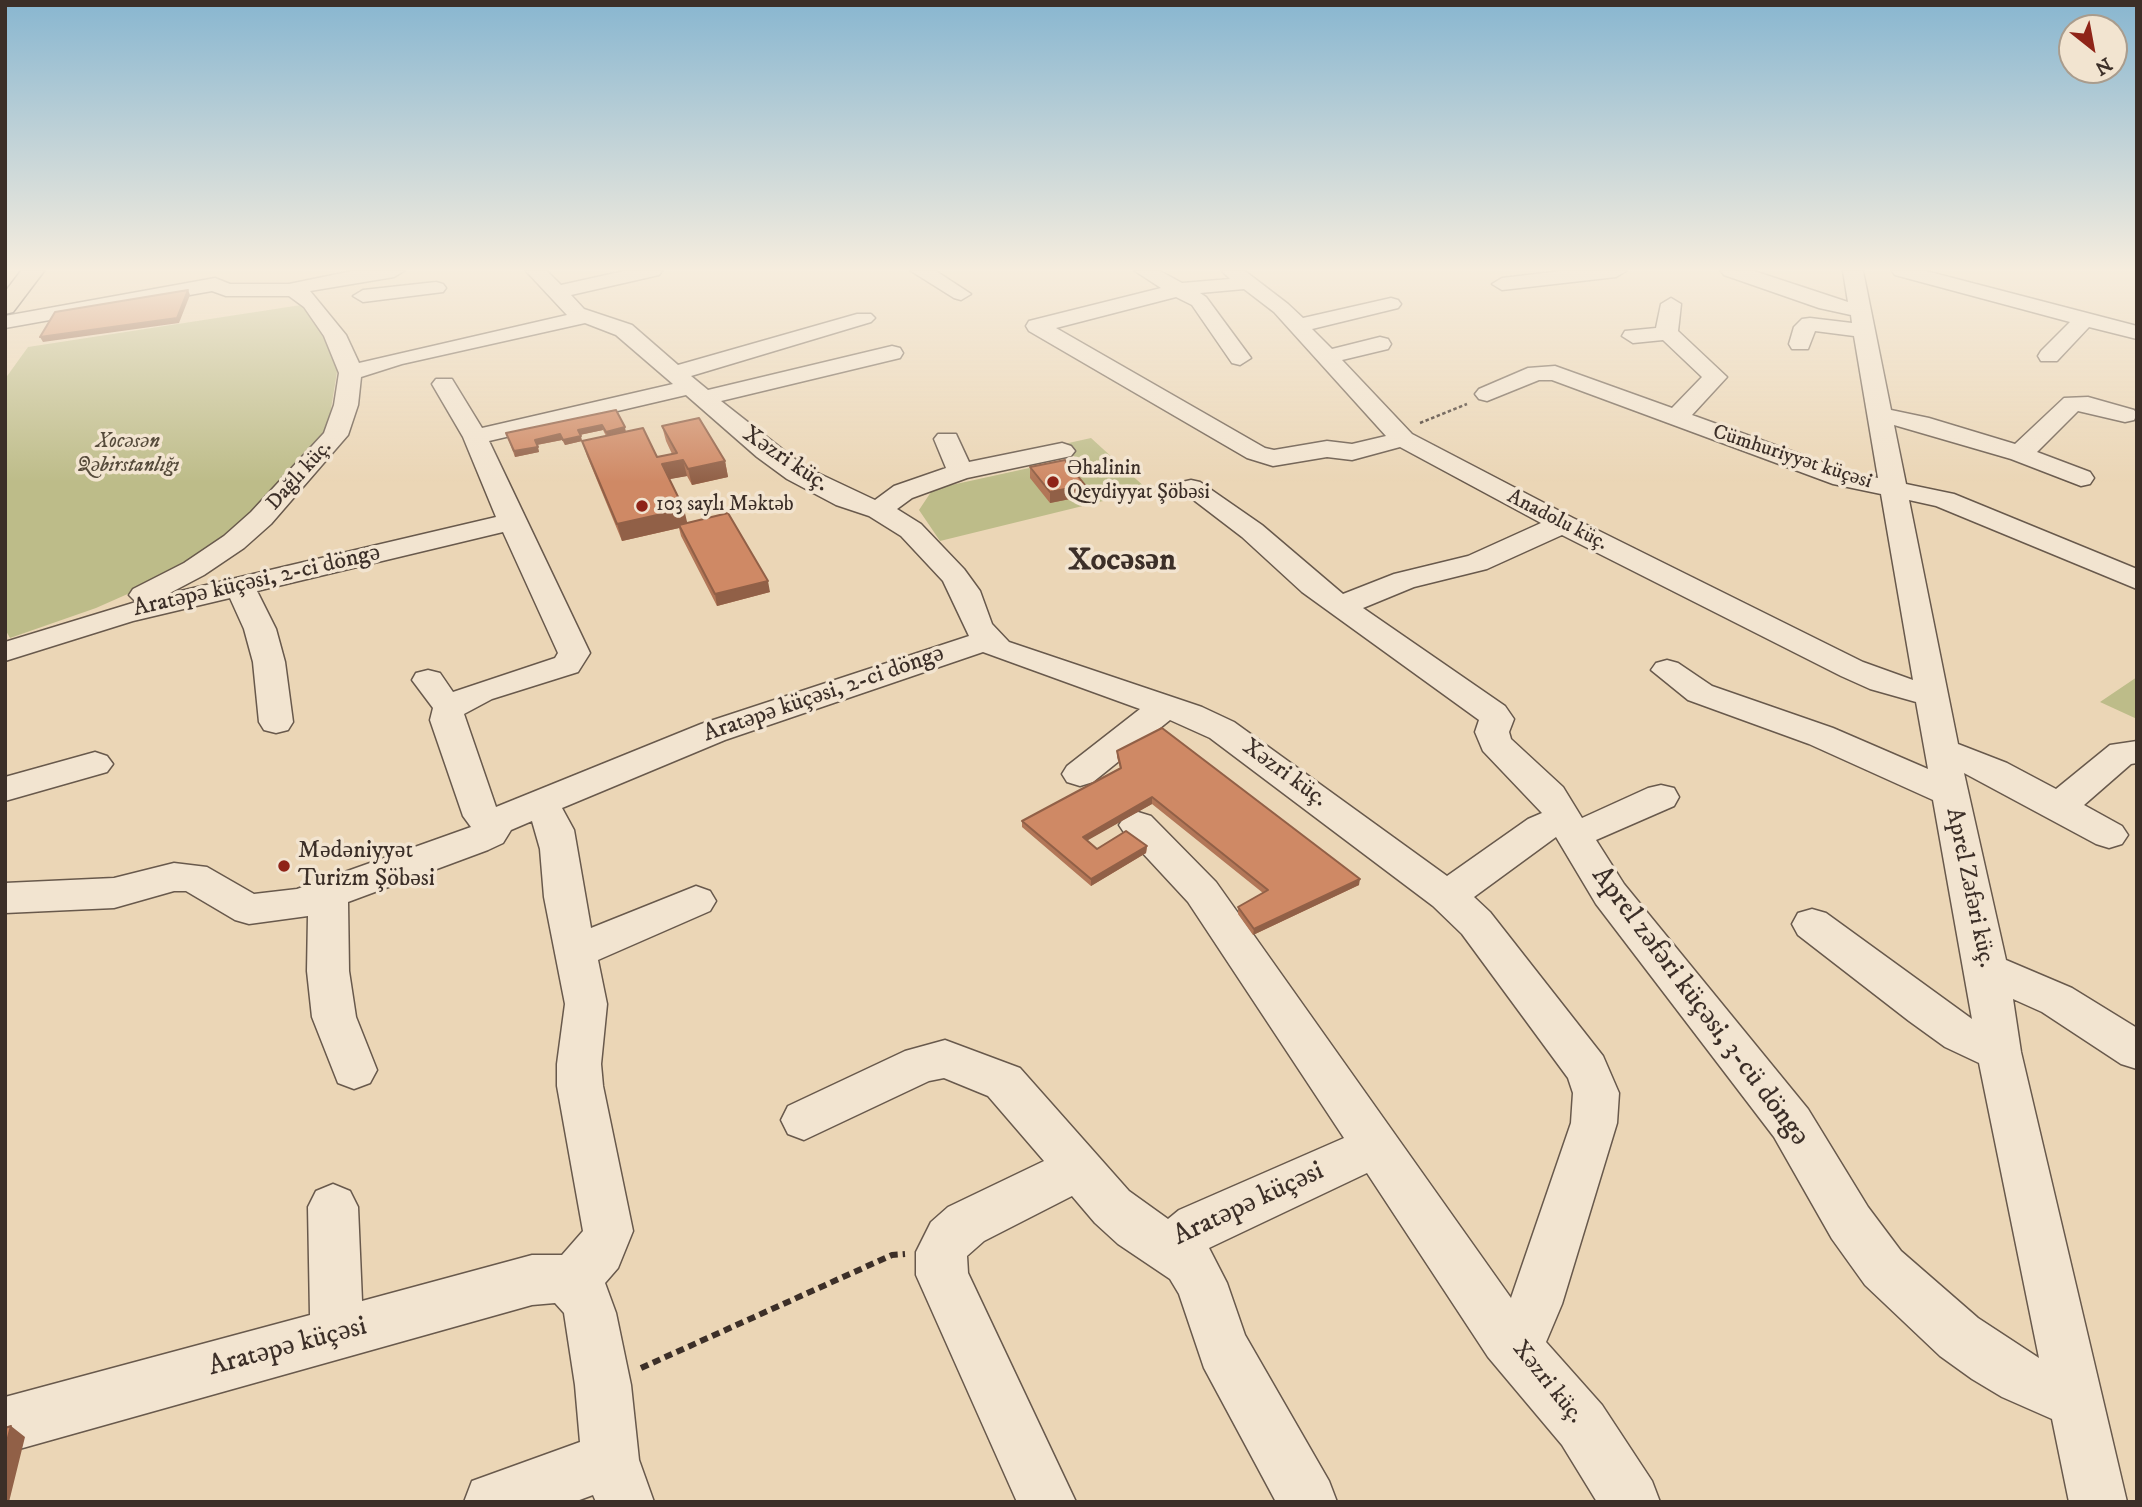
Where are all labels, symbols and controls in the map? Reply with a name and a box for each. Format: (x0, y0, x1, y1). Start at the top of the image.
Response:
north arrow (2058, 14, 2128, 84)
text: N (2090, 52, 2116, 80)
street label: Cümhuriyyət küçəsi (1709, 420, 1875, 496)
street label: Xəzri küç. (736, 421, 834, 499)
park label: Xocəsən Qəbirstanlığı (77, 430, 179, 480)
street label: Dağlı küç. (262, 436, 338, 516)
place label: Əhalinin Qeydiyyat Şöbəsi (1067, 457, 1210, 507)
marker: Əhalinin Qeydiyyat Şöbəsi (1045, 474, 1061, 490)
street label: Anadolu küç. (1503, 485, 1611, 557)
place label: 103 saylı Məktəb (656, 493, 794, 519)
marker: 103 saylı Məktəb (634, 498, 650, 514)
street label: Aratəpə küçəsi, 2-ci döngə (131, 540, 383, 624)
district label: Xocəsən (1068, 543, 1176, 581)
street label: Aratəpə küçəsi, 2-ci döngə (700, 640, 948, 750)
street label: Xəzri küç. (1236, 734, 1332, 814)
street label: Aprel Zəfəri küç. (1938, 806, 2000, 970)
place label: Mədəniyyət Turizm Şöbəsi (298, 838, 435, 894)
marker: Mədəniyyət Turizm Şöbəsi (276, 858, 292, 874)
street label: Aprel zəfəri küçəsi, 3-cü döngə (1583, 861, 1815, 1153)
street label: Aratəpə küçəsi (1168, 1155, 1330, 1255)
street label: Aratəpə küçəsi (205, 1311, 371, 1385)
street label: Xəzri küç. (1505, 1336, 1589, 1430)

